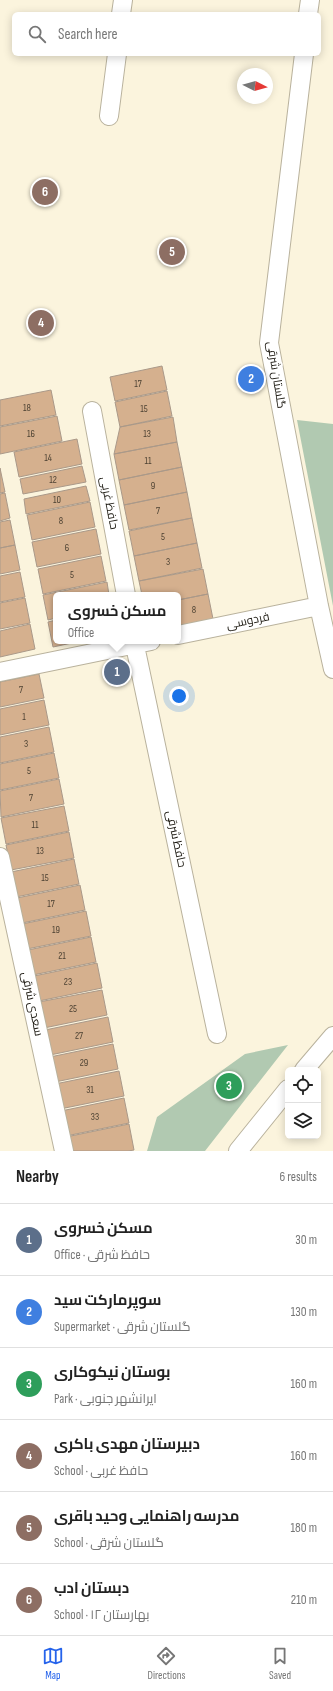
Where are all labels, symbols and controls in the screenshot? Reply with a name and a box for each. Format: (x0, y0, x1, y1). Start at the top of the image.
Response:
search box (12, 12, 321, 56)
icon: search (26, 23, 48, 45)
text: Search here (58, 25, 118, 44)
north arrow (237, 68, 273, 104)
pin: 6 (32, 177, 58, 207)
pin: 5 (159, 237, 185, 267)
pin: 4 (28, 308, 54, 338)
street label: گلستان شرقی (263, 340, 289, 410)
pin: 2 (238, 364, 264, 394)
house number: 17 (134, 378, 142, 390)
house number: 18 (23, 402, 31, 414)
house number: 15 (140, 403, 148, 415)
house number: 16 (27, 428, 35, 440)
house number: 13 (143, 428, 151, 440)
house number: 14 (44, 452, 52, 464)
house number: 11 (145, 455, 152, 467)
house number: 12 (49, 474, 57, 486)
street label: حافظ غربی (97, 475, 121, 531)
house number: 9 (151, 480, 155, 492)
house number: 10 (53, 494, 61, 506)
house number: 7 (156, 505, 160, 517)
house number: 8 (59, 515, 63, 527)
house number: 5 (161, 531, 165, 543)
house number: 6 (65, 542, 69, 554)
house number: 3 (166, 556, 170, 568)
house number: 5 (70, 569, 74, 581)
popup (53, 592, 181, 644)
text: مسکن خسروی (68, 602, 166, 621)
house number: 8 (192, 604, 196, 616)
street label: فردوسی (225, 609, 271, 633)
text: Office (68, 625, 94, 641)
pin: 1 (104, 657, 130, 687)
house number: 7 (19, 684, 23, 696)
your location (169, 686, 189, 706)
house number: 1 (22, 711, 26, 723)
house number: 3 (24, 738, 28, 750)
house number: 5 (27, 765, 31, 777)
house number: 7 (29, 792, 33, 804)
street label: حافظ شرقی (163, 809, 189, 869)
house number: 11 (32, 819, 39, 831)
house number: 13 (36, 845, 44, 857)
house number: 15 (41, 872, 49, 884)
house number: 17 (47, 898, 55, 910)
house number: 19 (52, 924, 60, 936)
house number: 21 (58, 950, 66, 962)
street label: سعدی شرقی (18, 970, 46, 1038)
house number: 23 (64, 976, 72, 988)
house number: 25 (69, 1003, 77, 1015)
house number: 27 (75, 1030, 83, 1042)
house number: 29 (80, 1057, 88, 1069)
map controls (285, 1067, 321, 1139)
button: locate (285, 1067, 321, 1103)
pin: 3 (216, 1071, 242, 1101)
house number: 31 (86, 1084, 94, 1096)
button: layers (285, 1103, 321, 1139)
house number: 33 (91, 1111, 99, 1123)
text: Nearby (16, 1167, 59, 1187)
text: 6 results (279, 1169, 317, 1185)
text: مسکن خسروی (54, 1219, 153, 1238)
text: 1 (26, 1232, 32, 1248)
text: 30 m (295, 1232, 317, 1248)
text: Office · حافظ شرقی (54, 1247, 150, 1263)
text: سوپرمارکت سید (54, 1291, 161, 1310)
text: 2 (26, 1304, 32, 1320)
text: 130 m (291, 1304, 317, 1320)
text: Supermarket · گلستان شرقی (54, 1319, 191, 1335)
text: بوستان نیکوکاری (54, 1363, 170, 1382)
text: 3 (26, 1376, 32, 1392)
text: 160 m (291, 1376, 317, 1392)
text: Park · ایرانشهر جنوبی (54, 1391, 157, 1407)
text: دبیرستان مهدی باکری (54, 1435, 200, 1454)
text: 4 (26, 1448, 32, 1464)
text: 160 m (291, 1448, 317, 1464)
text: School · حافظ غربی (54, 1463, 148, 1479)
text: مدرسه راهنمایی وحید باقری (54, 1507, 240, 1526)
text: 5 (26, 1520, 32, 1536)
text: 180 m (291, 1520, 317, 1536)
text: School · گلستان شرقی (54, 1535, 164, 1551)
text: دبستان ادب (54, 1579, 129, 1598)
text: 6 (26, 1592, 32, 1608)
text: 210 m (291, 1592, 317, 1608)
text: School · بهارستان ۱۲ (54, 1607, 150, 1623)
tab: Map (42, 1645, 64, 1682)
tab: Directions (148, 1645, 185, 1682)
tab: Saved (269, 1645, 291, 1682)

